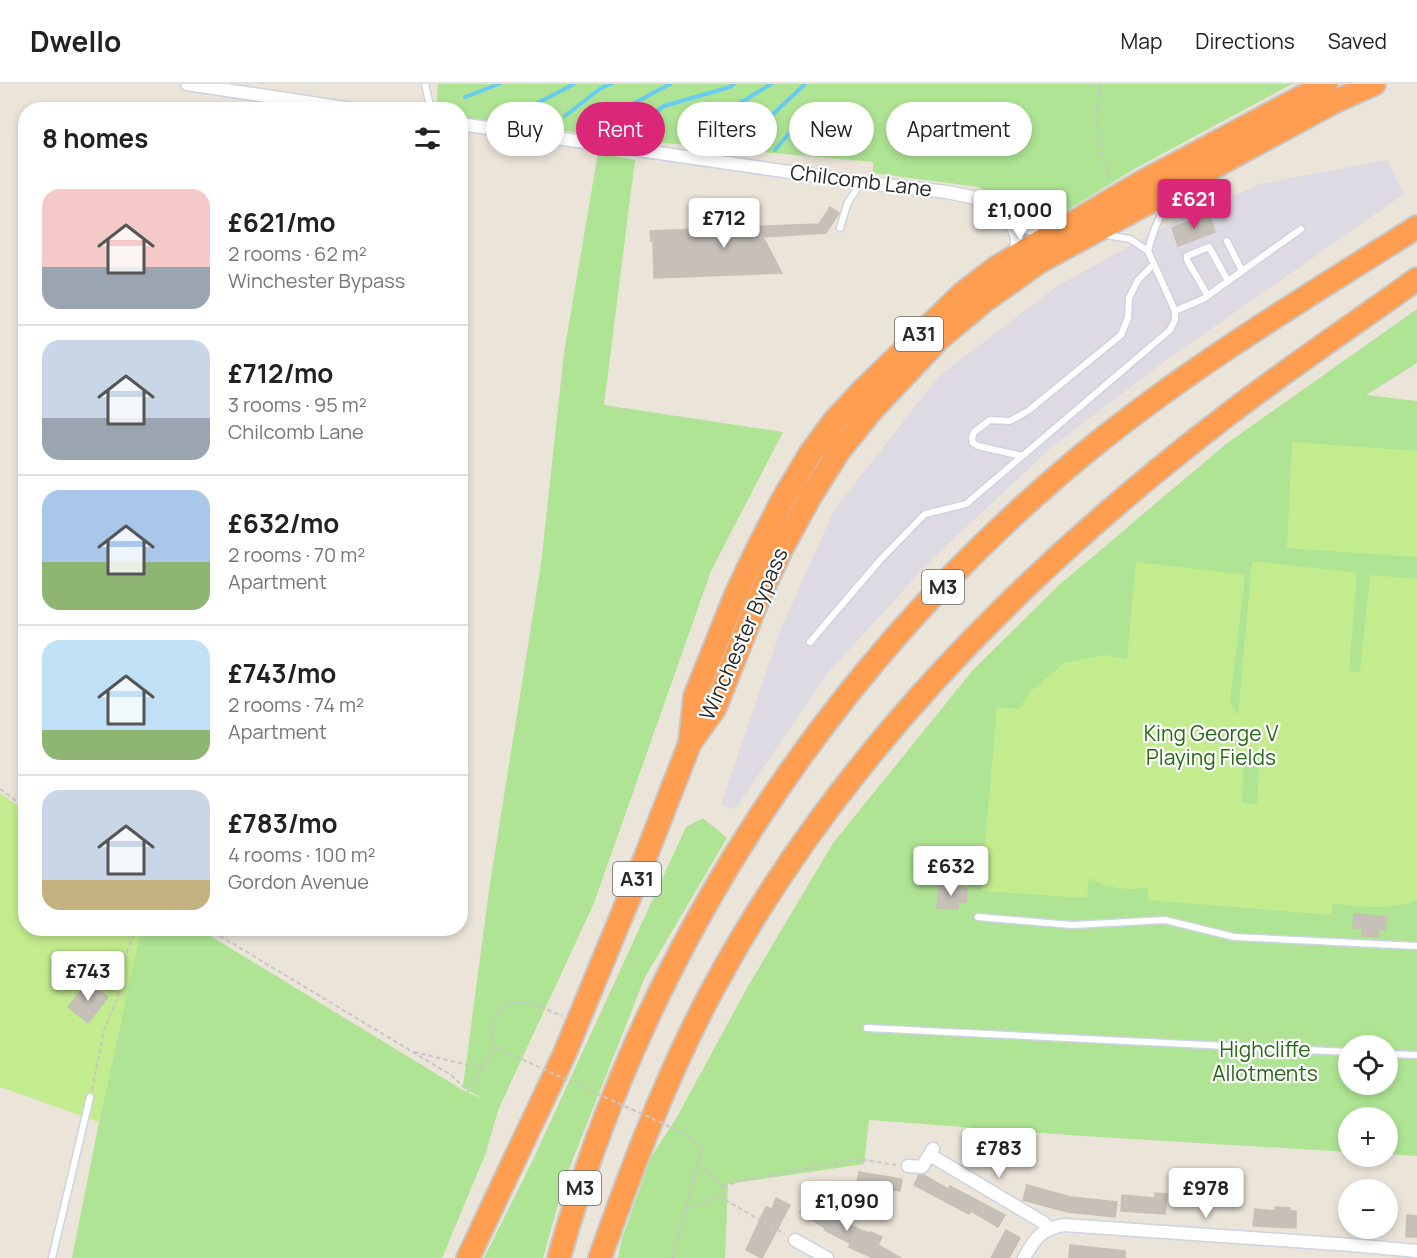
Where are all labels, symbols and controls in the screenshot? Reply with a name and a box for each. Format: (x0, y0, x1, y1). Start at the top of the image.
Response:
text: Dwello (30, 22, 121, 60)
text: Map (1121, 27, 1162, 55)
text: Directions (1195, 27, 1295, 55)
text: Saved (1328, 27, 1387, 55)
chip: Buy (486, 102, 564, 156)
chip: Rent (576, 102, 665, 156)
chip: Filters (677, 102, 777, 156)
chip: New (789, 102, 874, 156)
chip: Apartment (886, 102, 1032, 156)
text: 8 homes (42, 120, 148, 156)
icon: filters (411, 122, 444, 155)
street label: Chilcomb Lane (789, 157, 934, 203)
pin: £621 (1158, 179, 1230, 230)
text: £621 (1172, 185, 1216, 212)
pin: £1,000 (971, 190, 1069, 241)
text: £1,000 (988, 196, 1052, 223)
pin: £712 (688, 198, 760, 249)
text: £621/mo (228, 204, 336, 240)
text: £712 (703, 204, 745, 231)
icon: home (90, 213, 162, 285)
text: 2 rooms · 62 m² (228, 240, 367, 267)
text: Winchester Bypass (228, 267, 405, 294)
road number: A31 (895, 317, 943, 351)
text: £712/mo (228, 355, 333, 391)
icon: home (90, 364, 162, 436)
text: 3 rooms · 95 m² (228, 391, 367, 418)
text: Chilcomb Lane (228, 418, 364, 445)
text: £632/mo (228, 505, 339, 541)
icon: home (90, 514, 162, 586)
text: 2 rooms · 70 m² (228, 541, 365, 568)
street label: Winchester Bypass (692, 543, 794, 724)
text: Apartment (228, 568, 327, 595)
road number: M3 (922, 570, 964, 604)
text: £743/mo (228, 655, 336, 691)
icon: home (90, 664, 162, 736)
text: 2 rooms · 74 m² (228, 691, 364, 718)
text: Apartment (228, 718, 327, 745)
park label: King George V Playing Fields (1144, 719, 1279, 771)
text: £783/mo (228, 805, 337, 841)
icon: home (90, 814, 162, 886)
text: 4 rooms · 100 m² (228, 841, 376, 868)
pin: £632 (915, 846, 987, 897)
text: £632 (927, 852, 975, 879)
road number: A31 (613, 862, 661, 896)
text: Gordon Avenue (228, 868, 369, 895)
pin: £743 (52, 951, 124, 1002)
text: £743 (65, 957, 111, 984)
park label: Highcliffe Allotments (1212, 1035, 1318, 1087)
map controls (1338, 1035, 1398, 1239)
button: locate (1338, 1035, 1398, 1095)
button: + (1338, 1107, 1398, 1167)
pin: £783 (963, 1128, 1035, 1179)
text: £783 (976, 1134, 1022, 1161)
pin: £978 (1170, 1168, 1242, 1219)
road number: M3 (559, 1171, 601, 1205)
text: £978 (1183, 1174, 1229, 1201)
button: − (1338, 1179, 1398, 1239)
pin: £1,090 (798, 1181, 896, 1232)
text: £1,090 (815, 1187, 879, 1214)

